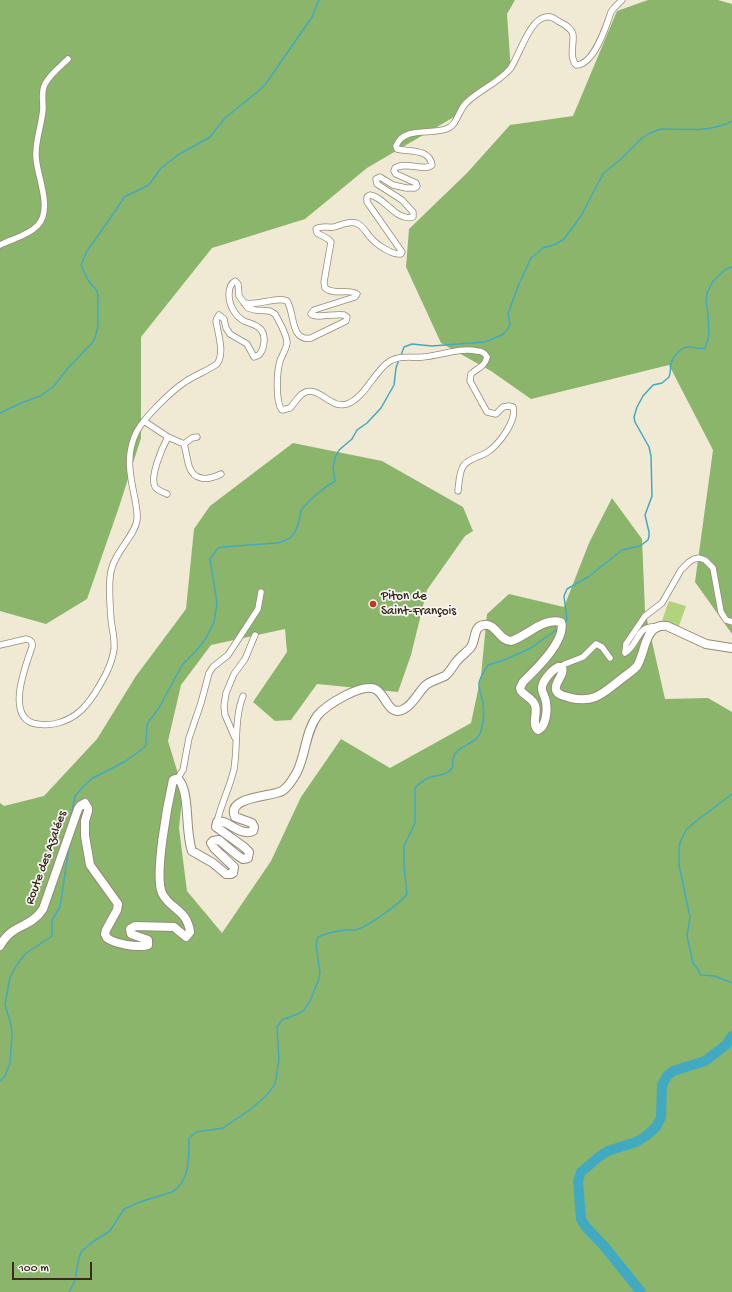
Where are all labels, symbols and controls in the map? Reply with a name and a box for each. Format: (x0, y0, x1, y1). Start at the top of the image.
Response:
place label: Piton de Saint-François (381, 589, 456, 620)
marker: Piton de Saint-François (368, 599, 378, 609)
street label: Route des Azalées (23, 809, 71, 907)
scale bar (14, 1254, 94, 1280)
text: 100 m (19, 1262, 49, 1276)

